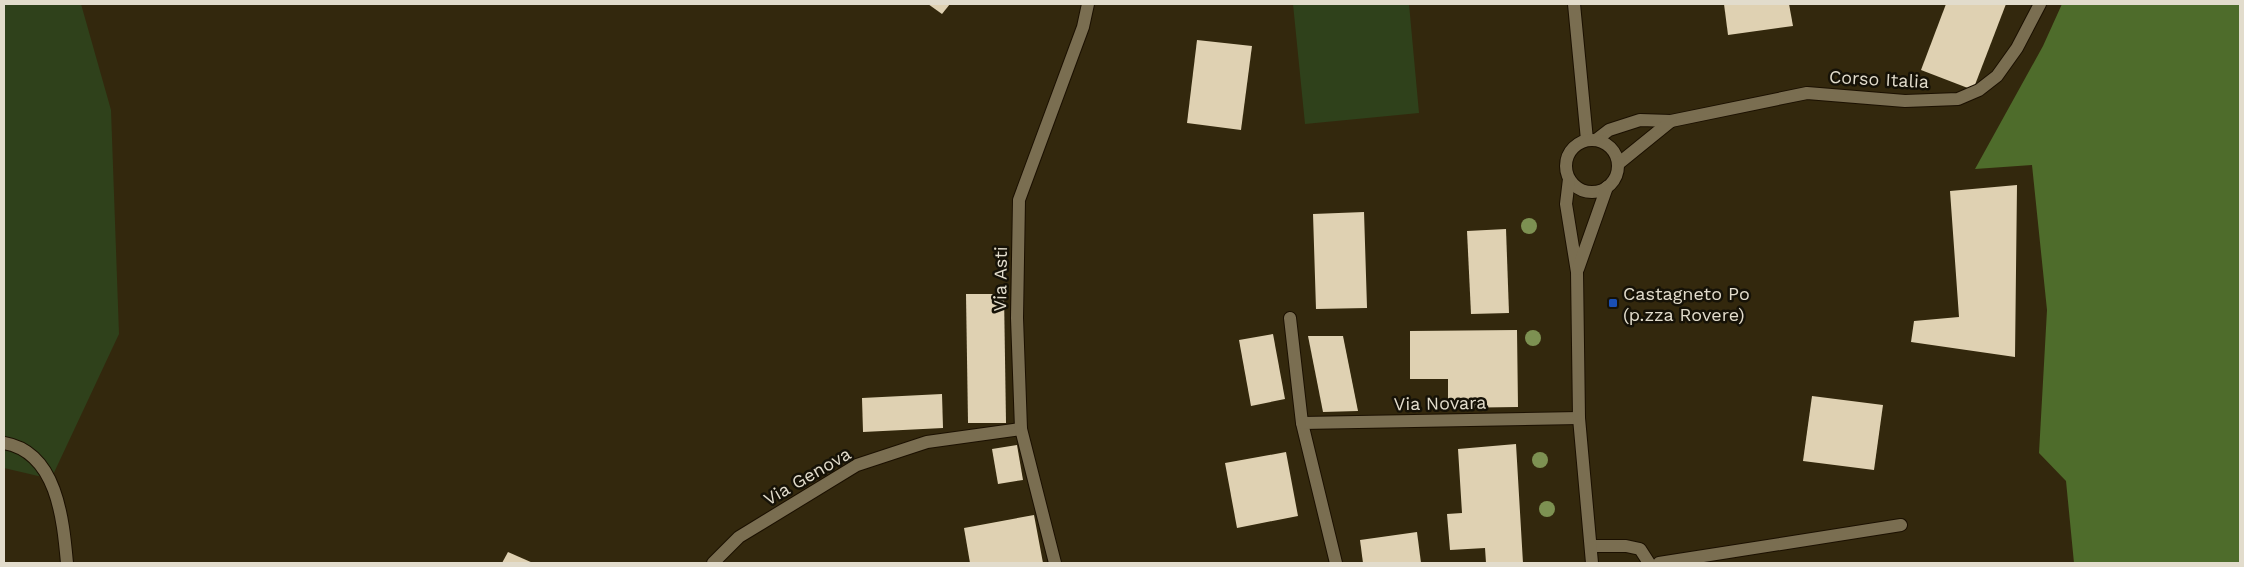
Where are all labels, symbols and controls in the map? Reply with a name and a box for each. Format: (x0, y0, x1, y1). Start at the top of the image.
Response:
street label: Corso Italia (1828, 66, 1930, 92)
street label: Via Asti (989, 246, 1011, 312)
place label: Castagneto Po (p.zza Rovere) (1623, 283, 1750, 325)
marker: Castagneto Po (p.zza Rovere) (1607, 297, 1619, 309)
street label: Via Novara (1393, 392, 1487, 414)
street label: Via Genova (760, 443, 854, 509)

